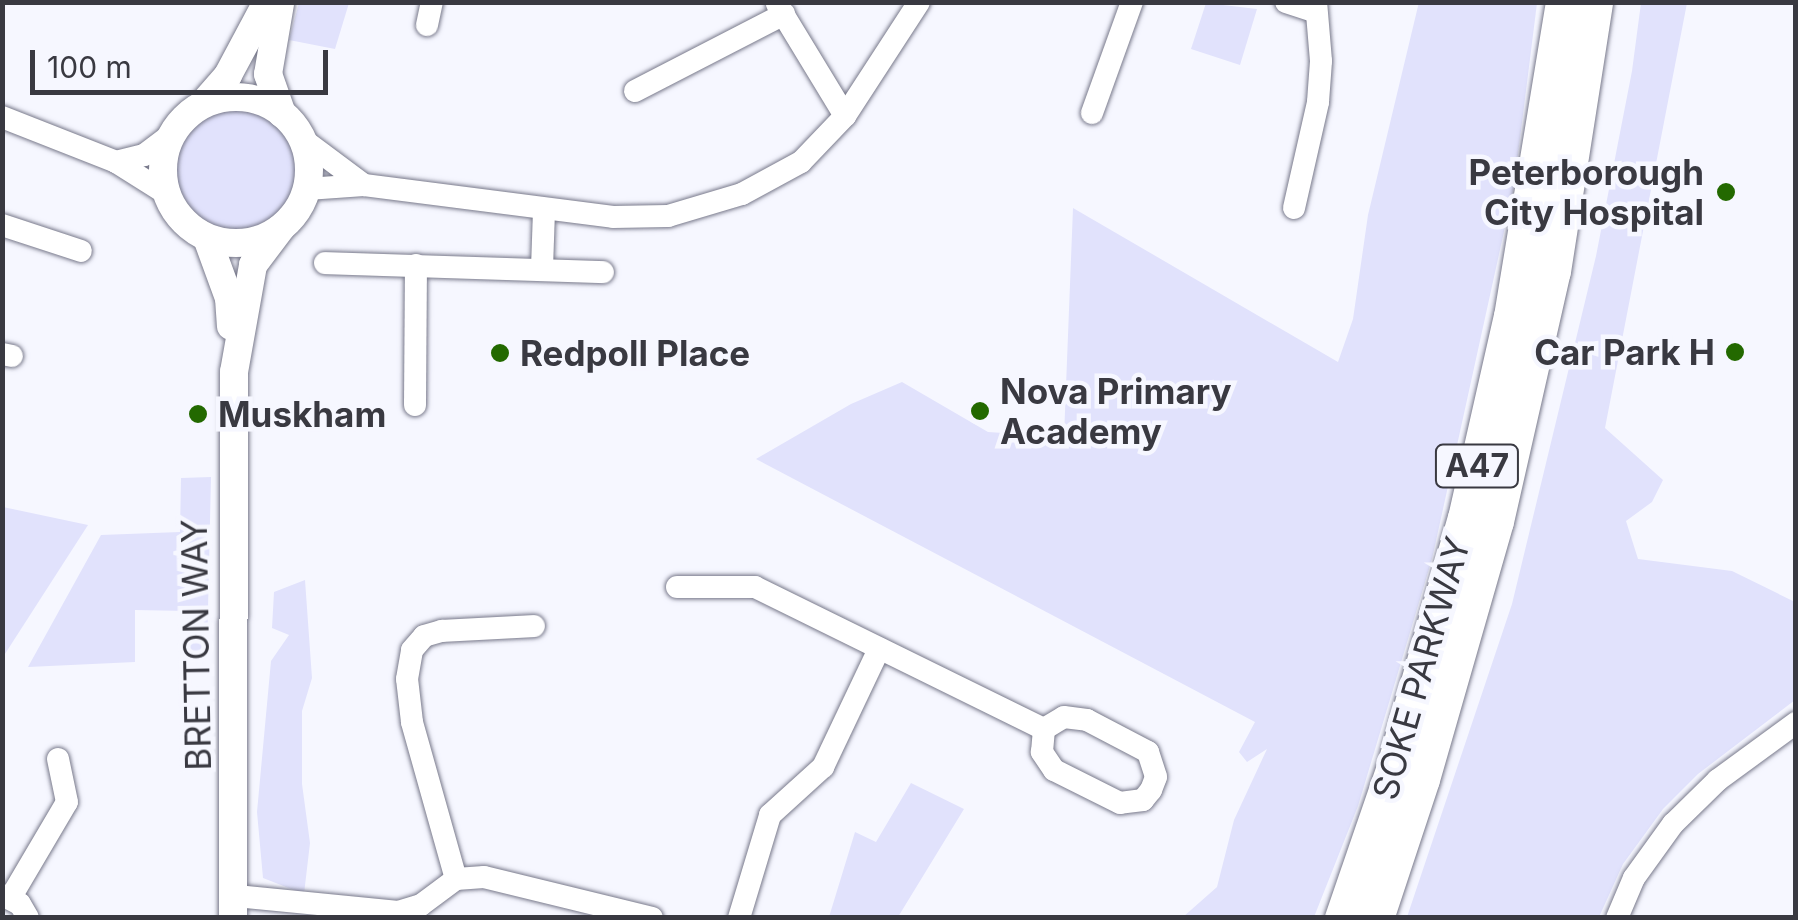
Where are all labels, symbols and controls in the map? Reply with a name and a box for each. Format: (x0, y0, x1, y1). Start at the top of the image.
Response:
scale bar (35, 30, 332, 92)
text: 100 m (47, 49, 132, 85)
place label: Peterborough City Hospital (1469, 151, 1704, 233)
marker: Peterborough City Hospital (1713, 179, 1739, 205)
place label: Car Park H (1534, 331, 1715, 373)
place label: Redpoll Place (520, 332, 750, 374)
marker: Car Park H (1724, 341, 1746, 363)
marker: Redpoll Place (489, 342, 511, 364)
place label: Nova Primary Academy (1000, 370, 1232, 452)
place label: Muskham (218, 393, 386, 435)
marker: Nova Primary Academy (969, 400, 991, 422)
marker: Muskham (187, 403, 209, 425)
road number: A47 (1434, 439, 1520, 493)
street label: BRETTON WAY (173, 519, 219, 771)
street label: SOKE PARKWAY (1363, 532, 1479, 804)

